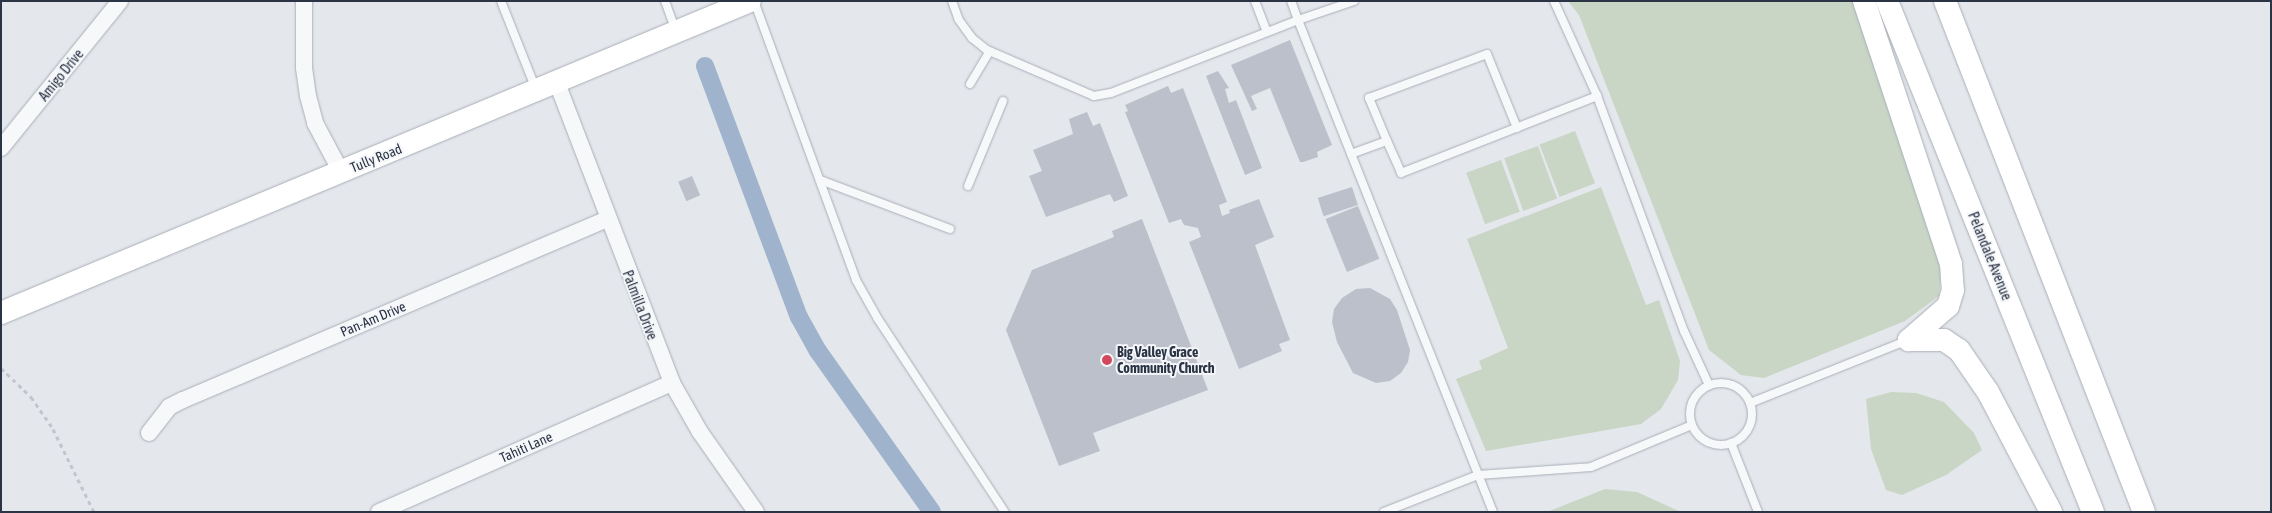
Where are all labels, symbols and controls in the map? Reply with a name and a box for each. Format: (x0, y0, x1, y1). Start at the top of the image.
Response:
street label: Amigo Drive (35, 46, 87, 104)
street label: Tully Road (348, 140, 404, 176)
street label: Pelandale Avenue (1965, 209, 2015, 303)
street label: Palmilla Drive (619, 268, 661, 342)
street label: Pan-Am Drive (338, 298, 408, 340)
place label: Big Valley Grace Community Church (1117, 344, 1214, 377)
marker: Big Valley Grace Community Church (1101, 354, 1113, 366)
street label: Tahiti Lane (497, 428, 555, 466)

